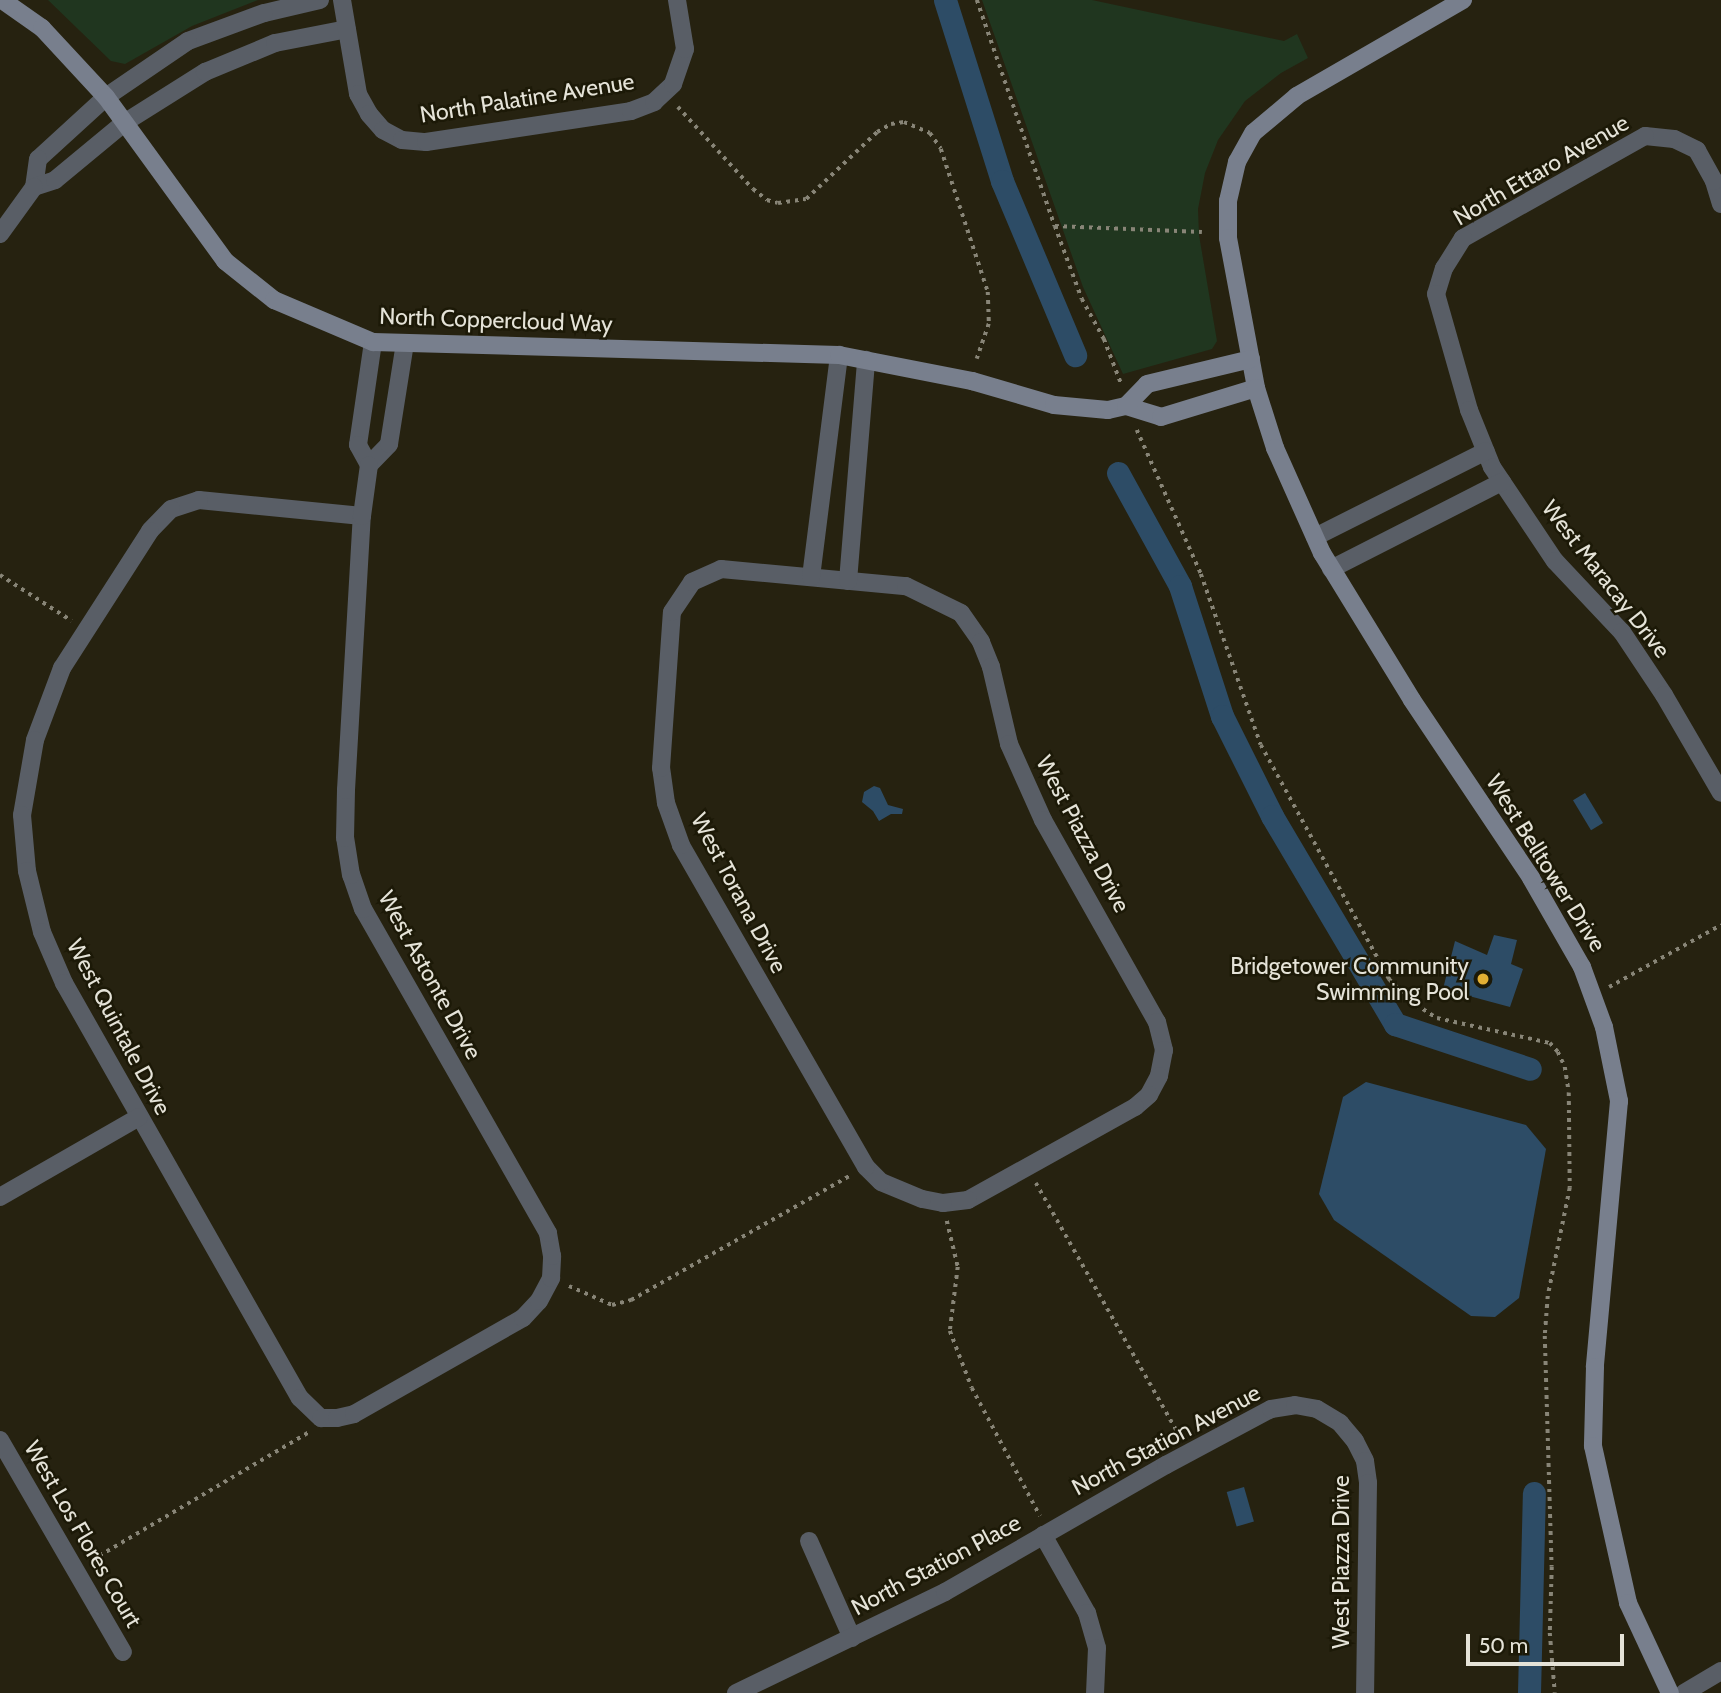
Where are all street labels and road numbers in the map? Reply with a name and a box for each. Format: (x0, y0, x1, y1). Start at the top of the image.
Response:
street label: North Palatine Avenue (418, 67, 636, 129)
street label: North Ettaro Avenue (1448, 109, 1634, 231)
street label: North Coppercloud Way (379, 302, 613, 338)
street label: West Maracay Drive (1536, 495, 1676, 663)
street label: West Piazza Drive (1030, 751, 1136, 917)
street label: West Belltower Drive (1480, 769, 1612, 957)
street label: West Torana Drive (685, 808, 793, 978)
street label: West Astonte Drive (372, 886, 488, 1064)
street label: West Quintale Drive (61, 934, 177, 1120)
street label: North Station Avenue (1067, 1379, 1265, 1501)
street label: West Los Flores Court (18, 1436, 148, 1632)
street label: West Piazza Drive (1327, 1475, 1355, 1649)
street label: North Station Place (847, 1509, 1025, 1621)

